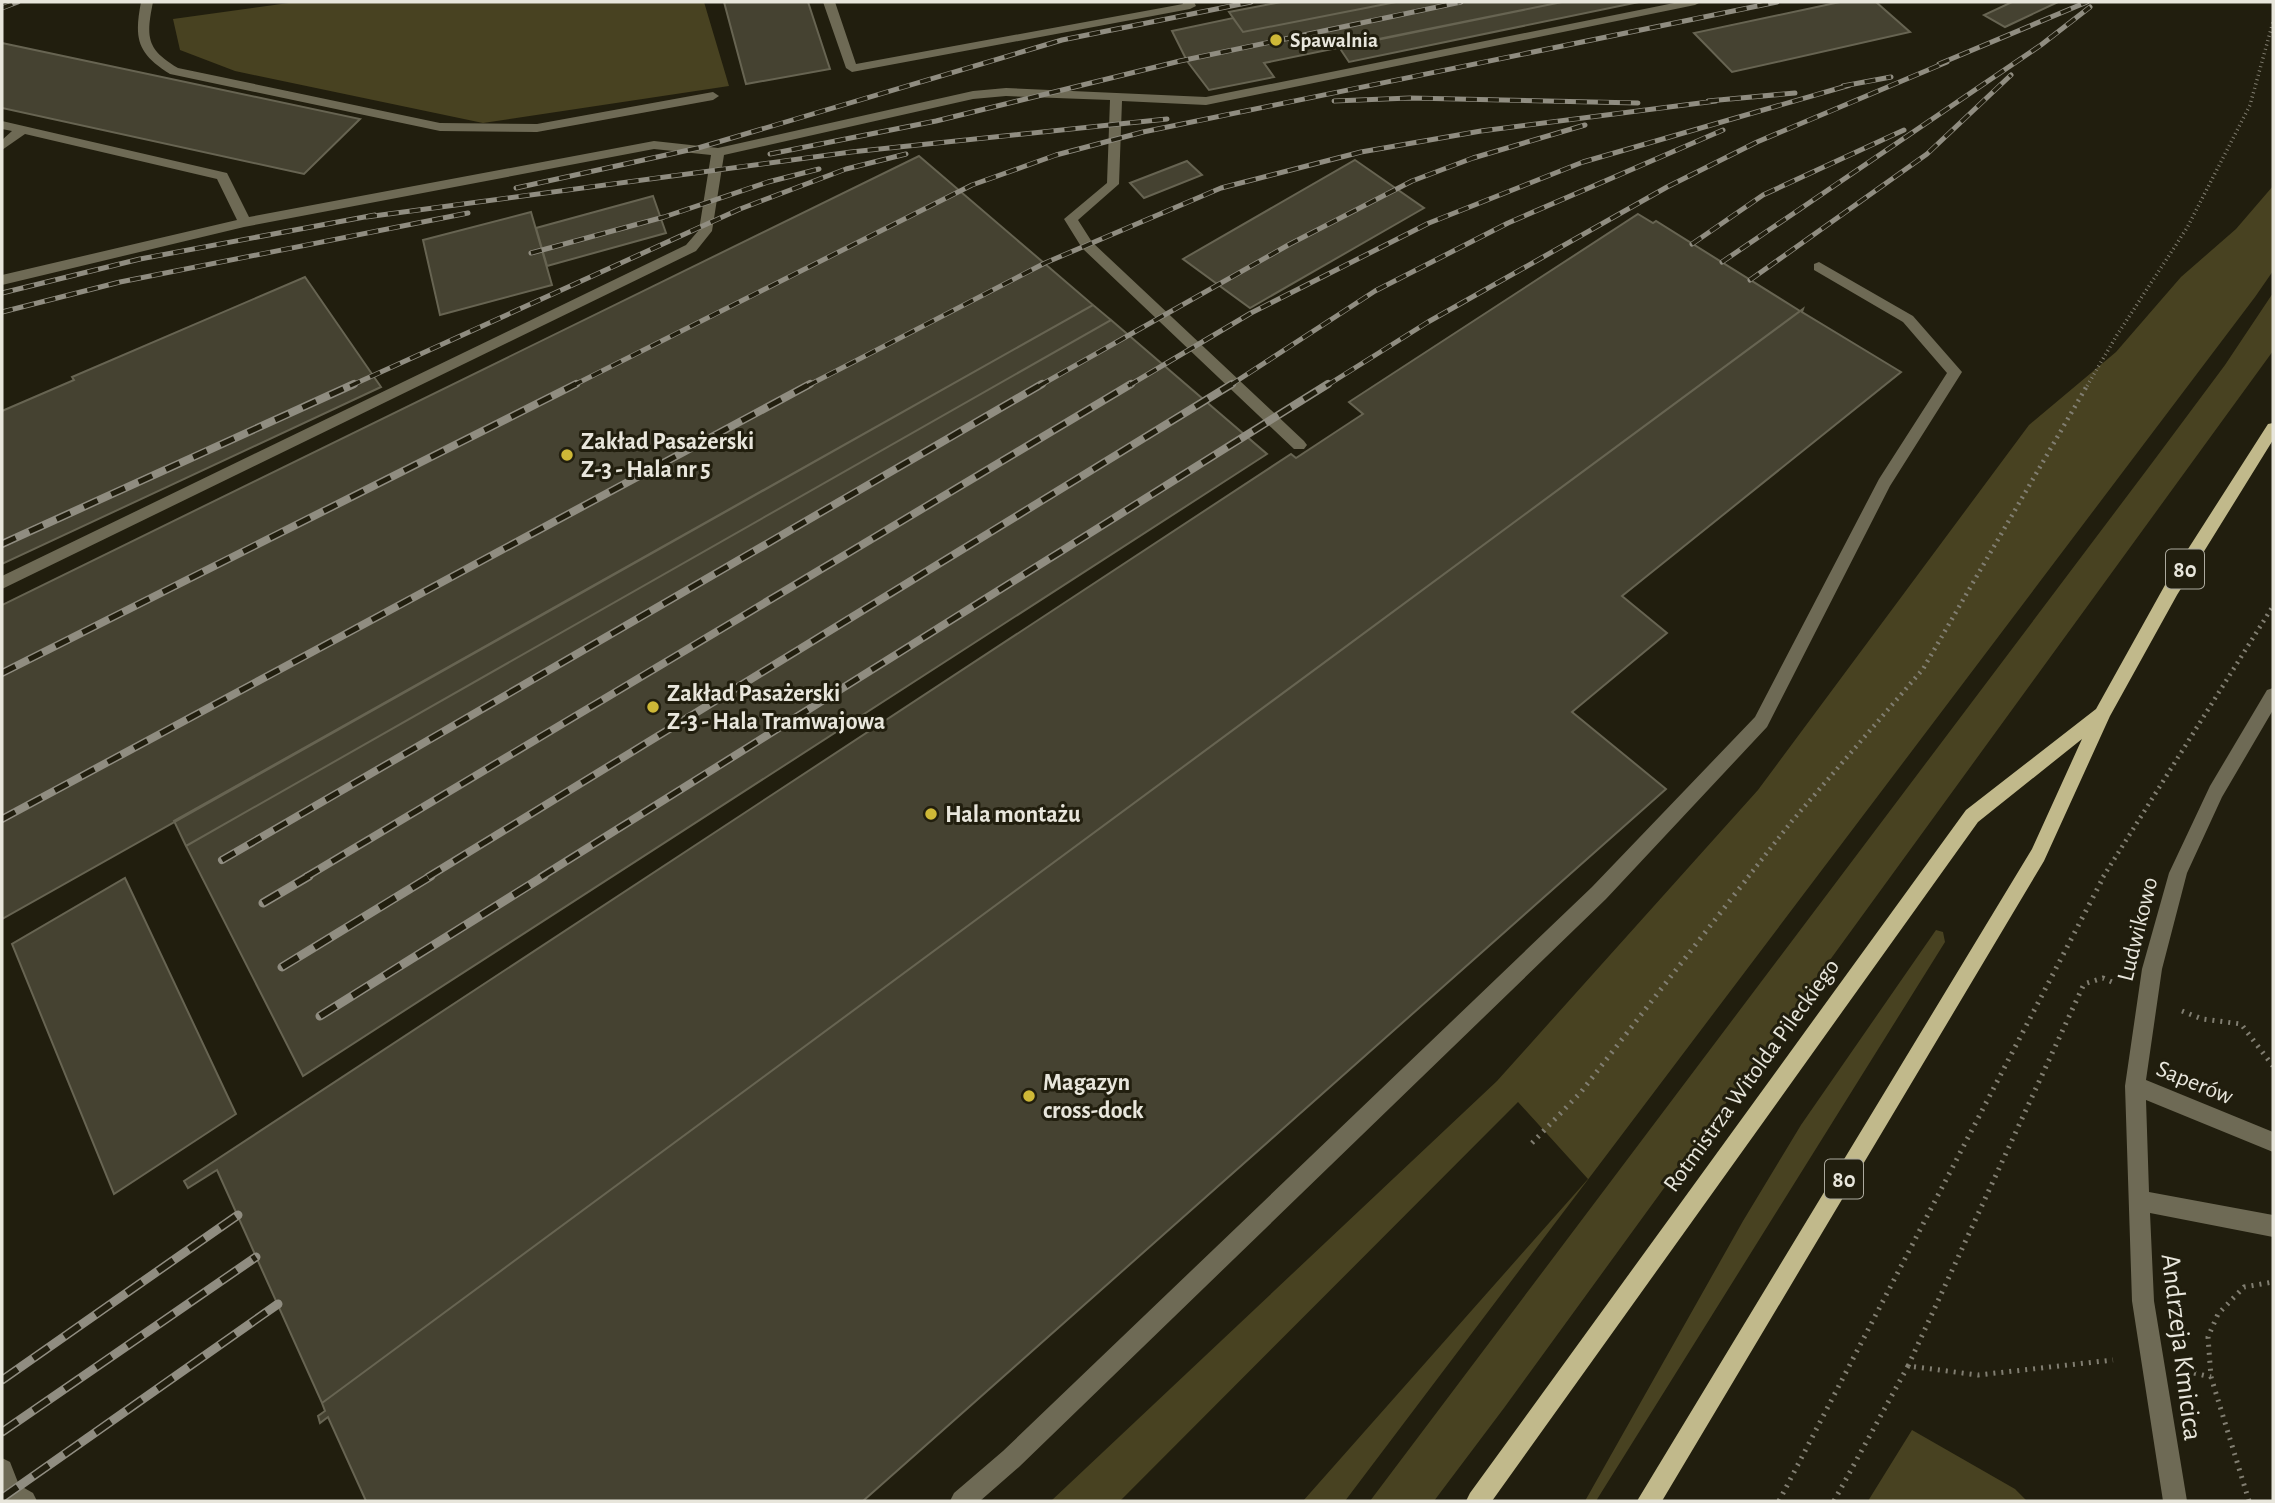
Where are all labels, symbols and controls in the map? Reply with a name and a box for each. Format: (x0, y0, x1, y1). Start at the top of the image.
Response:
place label: Spawalnia (1290, 30, 1378, 51)
marker: Spawalnia (1268, 32, 1284, 48)
place label: Zakład Pasażerski Z-3 - Hala nr 5 (581, 430, 754, 482)
marker: Zakład Pasażerski Z-3 - Hala nr 5 (559, 447, 575, 463)
road number: 80 (2166, 550, 2204, 589)
place label: Zakład Pasażerski Z-3 - Hala Tramwajowa (667, 682, 885, 734)
marker: Zakład Pasażerski Z-3 - Hala Tramwajowa (645, 699, 661, 715)
place label: Hala montażu (945, 803, 1081, 827)
marker: Hala montażu (923, 806, 939, 822)
street label: Ludwikowo (2113, 875, 2162, 984)
street label: Rotmistrza Witolda Pileckiego (1659, 955, 1844, 1196)
street label: Saperów (2153, 1057, 2236, 1109)
place label: Magazyn cross-dock (1043, 1071, 1144, 1123)
marker: Magazyn cross-dock (1021, 1088, 1037, 1104)
road number: 80 (1825, 1160, 1863, 1198)
street label: Andrzeja Kmicica (2156, 1252, 2206, 1442)

